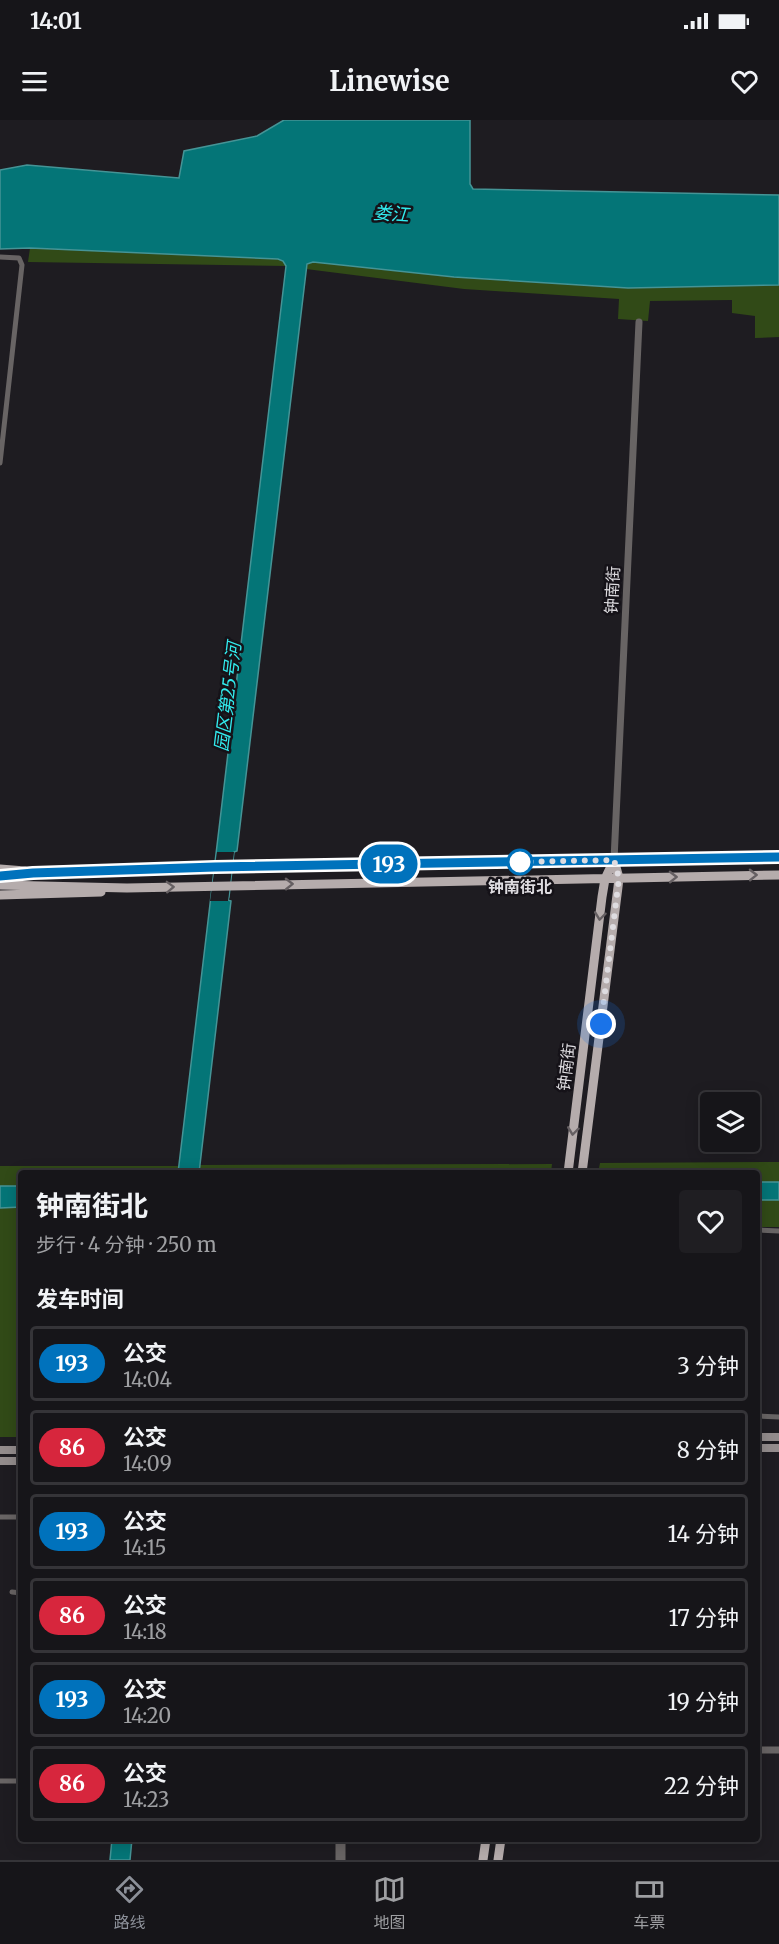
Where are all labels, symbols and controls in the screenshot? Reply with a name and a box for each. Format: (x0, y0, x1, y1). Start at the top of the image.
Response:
text: 14:01 (30, 7, 82, 35)
text: Linewise (329, 64, 450, 98)
icon: menu (18, 65, 51, 98)
icon: heart (728, 65, 761, 98)
water label: 娄江 (372, 201, 412, 226)
street label: 钟南街 (601, 566, 623, 614)
water label: 园区第25号河 (209, 638, 246, 753)
line badge: 193 (354, 844, 424, 884)
marker: 钟南街北 (507, 849, 533, 875)
text: 193 (373, 851, 405, 878)
one-way arrow (749, 869, 758, 881)
one-way arrow (668, 871, 677, 883)
place label: 钟南街北 (488, 877, 552, 897)
one-way arrow (284, 878, 293, 890)
one-way arrow (165, 881, 174, 893)
one-way arrow (594, 912, 607, 921)
your location (586, 1009, 616, 1039)
street label: 钟南街 (553, 1042, 579, 1092)
map controls (700, 1092, 760, 1152)
button: layers (700, 1092, 760, 1152)
one-way arrow (567, 1126, 580, 1135)
text: 钟南街北 (36, 1188, 148, 1224)
button: heart (679, 1190, 742, 1253)
text: 步行 · 4 分钟 · 250 m (36, 1232, 217, 1257)
text: 发车时间 (36, 1285, 124, 1313)
text: 公交 (123, 1339, 167, 1367)
text: 193 (56, 1350, 88, 1377)
text: 3 分钟 (677, 1352, 739, 1380)
text: 14:04 (123, 1367, 172, 1392)
text: 公交 (123, 1423, 167, 1451)
text: 86 (59, 1434, 85, 1461)
text: 8 分钟 (677, 1436, 739, 1464)
text: 14:09 (123, 1451, 172, 1476)
text: 公交 (123, 1507, 167, 1535)
text: 193 (56, 1518, 88, 1545)
text: 14 分钟 (668, 1520, 739, 1548)
text: 14:15 (123, 1535, 166, 1560)
text: 公交 (123, 1591, 167, 1619)
text: 86 (59, 1602, 85, 1629)
text: 17 分钟 (669, 1604, 739, 1632)
text: 14:18 (123, 1619, 167, 1644)
text: 公交 (123, 1675, 167, 1703)
text: 193 (56, 1686, 88, 1713)
text: 19 分钟 (668, 1688, 739, 1716)
text: 14:20 (123, 1703, 171, 1728)
text: 公交 (123, 1759, 167, 1787)
text: 86 (59, 1770, 85, 1797)
text: 22 分钟 (664, 1772, 739, 1800)
text: 14:23 (123, 1787, 169, 1812)
tab: 路线 (113, 1873, 146, 1933)
tab: 地图 (373, 1873, 406, 1933)
tab: 车票 (633, 1873, 666, 1933)

